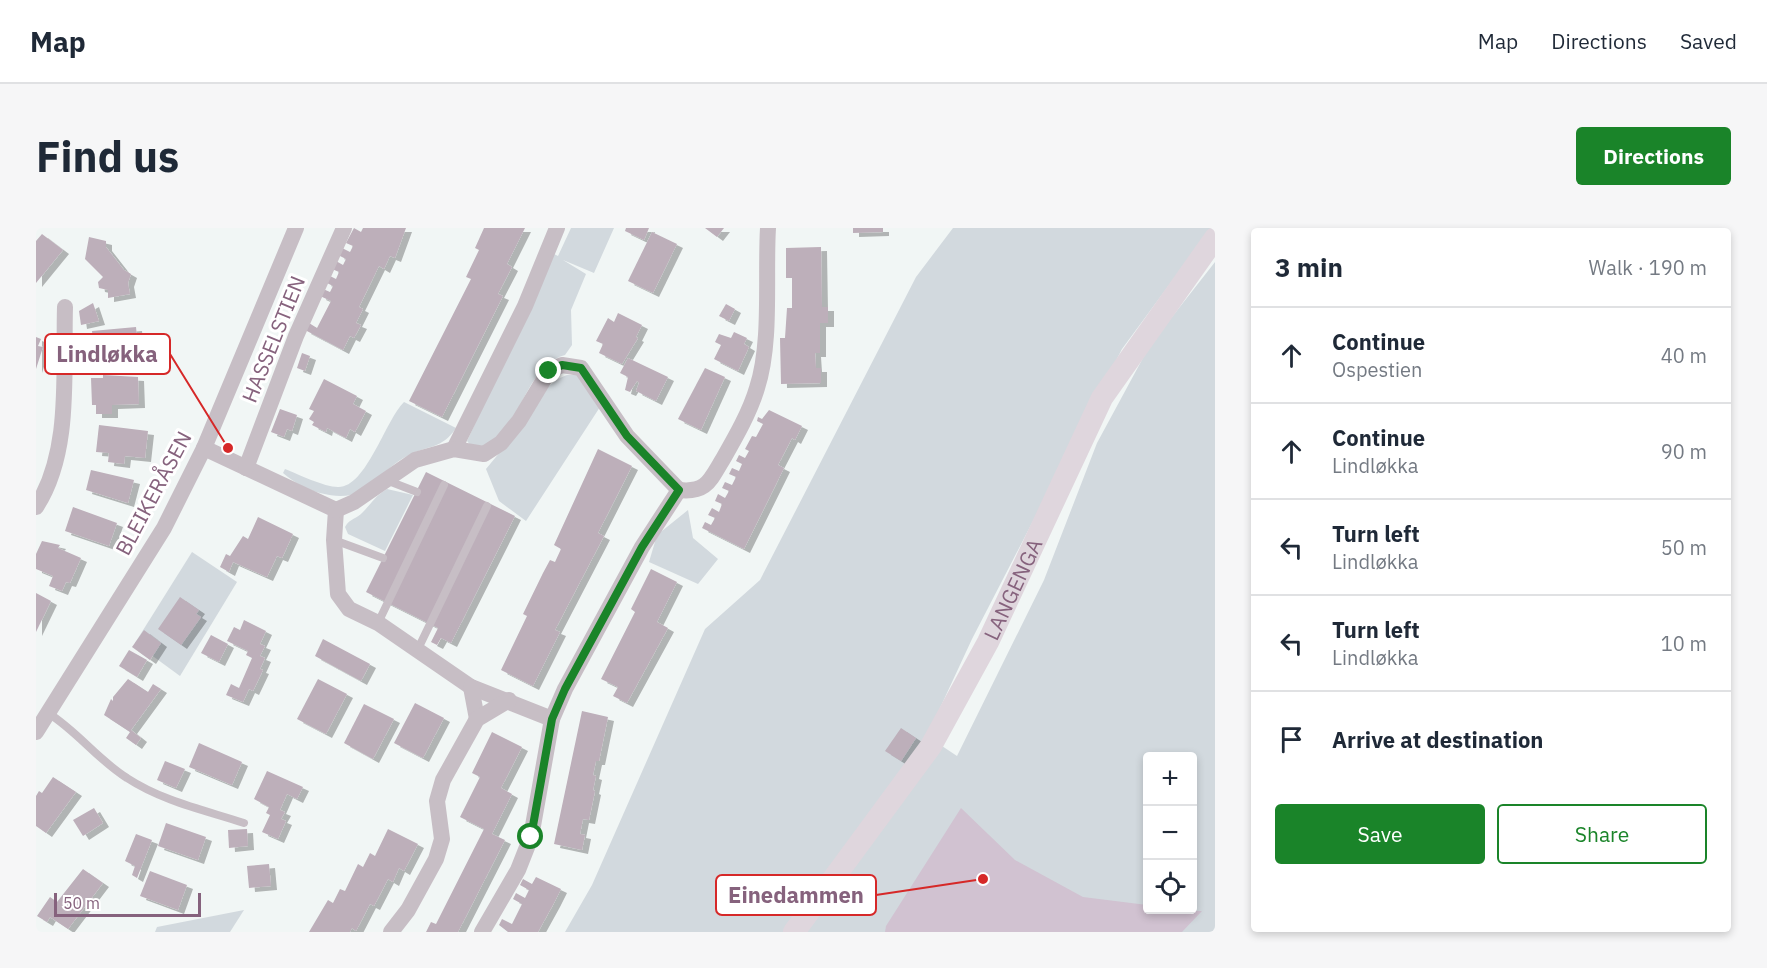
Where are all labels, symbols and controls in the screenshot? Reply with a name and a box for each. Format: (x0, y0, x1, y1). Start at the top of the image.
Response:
text: Map (30, 23, 86, 60)
text: Map (1478, 27, 1518, 55)
text: Directions (1551, 27, 1647, 55)
text: Saved (1680, 27, 1737, 55)
button: Directions (1576, 127, 1731, 185)
text: Find us (36, 129, 179, 184)
text: 3 min (1275, 250, 1343, 284)
text: Walk · 190 m (1589, 254, 1707, 281)
street label: HASSELSTIEN (235, 271, 311, 407)
text: Continue (1332, 327, 1425, 356)
callout: Lindløkka (45, 334, 170, 374)
text: Lindløkka (56, 339, 158, 368)
icon: ahead (1275, 339, 1308, 372)
text: 40 m (1661, 342, 1707, 369)
text: Ospestien (1332, 356, 1422, 383)
route end (535, 357, 561, 383)
text: Continue (1332, 423, 1425, 452)
street label: BLEIKERÅSEN (109, 426, 197, 560)
icon: ahead (1275, 435, 1308, 468)
text: 90 m (1661, 438, 1707, 465)
text: Lindløkka (1332, 452, 1418, 479)
text: Turn left (1332, 519, 1420, 548)
icon: left (1275, 531, 1308, 564)
street label: LANGENGA (977, 534, 1048, 644)
text: 50 m (1661, 534, 1707, 561)
text: Lindløkka (1332, 548, 1418, 575)
text: Turn left (1332, 615, 1420, 644)
icon: left (1275, 627, 1308, 660)
text: 10 m (1661, 630, 1707, 657)
text: Lindløkka (1332, 644, 1418, 671)
icon: arrive (1275, 723, 1308, 756)
text: Arrive at destination (1332, 725, 1543, 754)
map controls (1143, 752, 1197, 914)
button: + (1143, 752, 1197, 806)
button: Save (1275, 804, 1485, 864)
button: Share (1497, 804, 1707, 864)
button: − (1143, 806, 1197, 860)
route start (517, 823, 543, 849)
button: locate (1143, 860, 1197, 914)
callout: Einedammen (716, 875, 876, 915)
text: Einedammen (728, 880, 864, 909)
scale bar (54, 890, 201, 918)
text: 50 m (63, 893, 100, 913)

